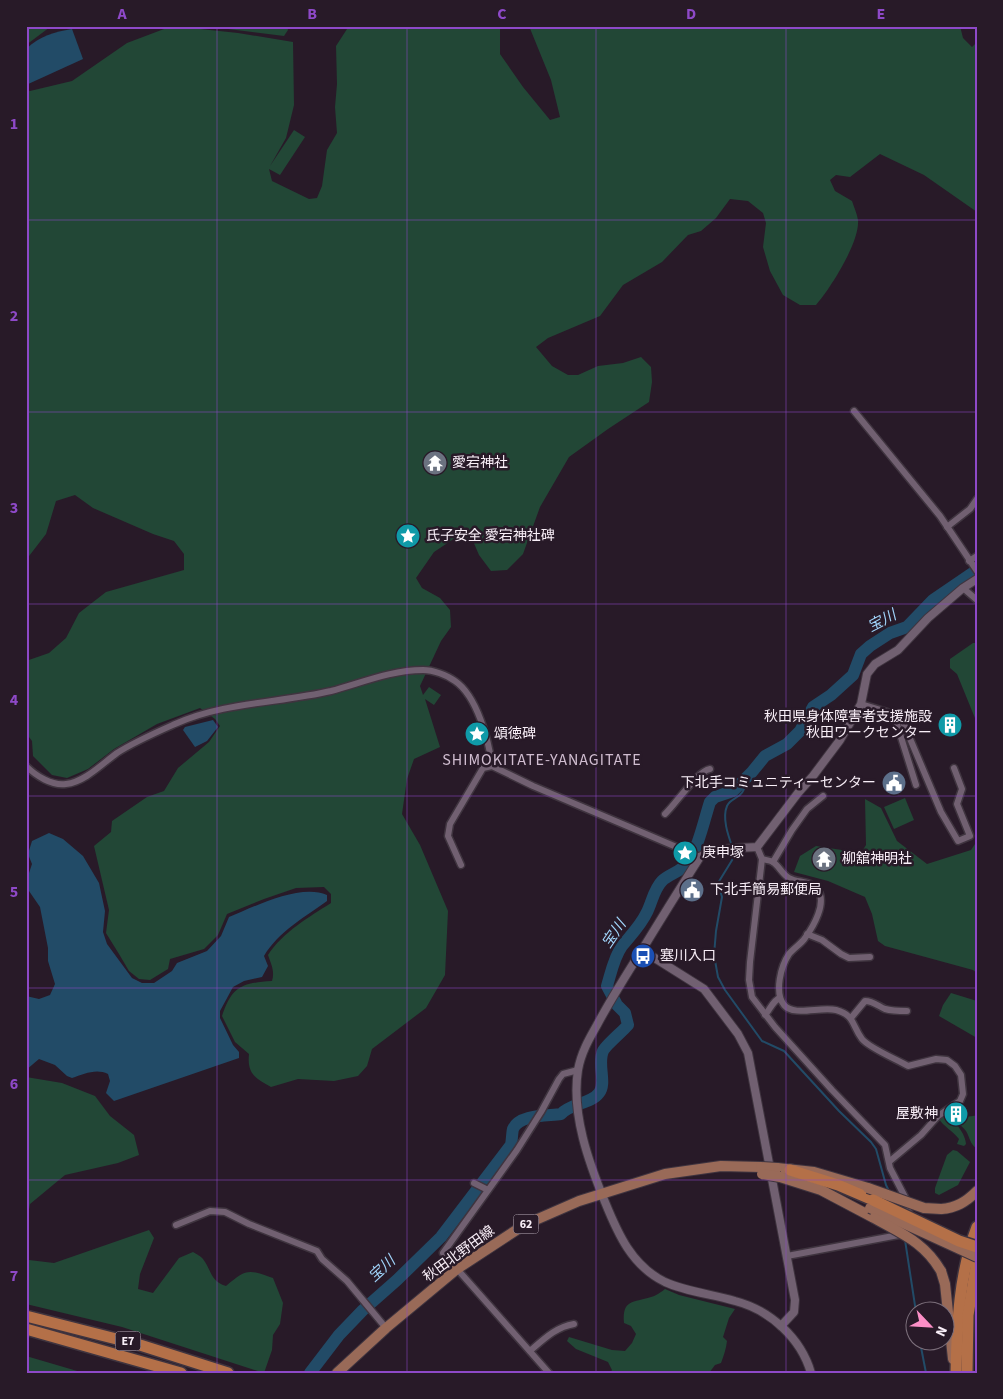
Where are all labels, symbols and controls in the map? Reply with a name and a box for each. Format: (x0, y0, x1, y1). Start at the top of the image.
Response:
text: A (116, 3, 127, 25)
text: B (307, 3, 317, 25)
text: C (497, 3, 507, 25)
text: D (686, 3, 696, 25)
text: E (877, 3, 885, 25)
text: 1 (10, 113, 18, 135)
text: 2 (10, 305, 18, 327)
temple icon: 愛宕神社 (422, 450, 448, 476)
place label: 愛宕神社 (452, 453, 508, 473)
text: 3 (10, 497, 18, 519)
place icon: 氏子安全 愛宕神社碑 (395, 523, 421, 549)
place label: 氏子安全 愛宕神社碑 (426, 526, 555, 546)
water label: 宝川 (864, 604, 902, 637)
text: 4 (10, 689, 19, 711)
place label: 秋田県身体障害者支援施設 秋田ワークセンター (764, 707, 932, 743)
building icon: 秋田県身体障害者支援施設 秋田ワークセンター (937, 712, 963, 738)
place icon: 頌徳碑 (464, 721, 490, 747)
place label: 頌徳碑 (494, 724, 536, 744)
district label: SHIMOKITATE-YANAGITATE (442, 749, 642, 771)
public building icon: 下北手コミュニティーセンター (881, 770, 907, 796)
place label: 下北手コミュニティーセンター (681, 773, 876, 793)
place icon: 庚申塚 (672, 840, 698, 866)
place label: 庚申塚 (702, 843, 744, 863)
temple icon: 柳舘神明社 (811, 846, 837, 872)
place label: 柳舘神明社 (842, 849, 912, 869)
public building icon: 下北手簡易郵便局 (679, 877, 705, 903)
place label: 下北手簡易郵便局 (710, 880, 822, 900)
text: 5 (10, 881, 18, 903)
water label: 宝川 (597, 914, 632, 952)
bus stop icon: 塞川入口 (630, 943, 656, 969)
place label: 塞川入口 (660, 946, 716, 966)
text: 6 (10, 1073, 18, 1095)
building icon: 屋敷神 (943, 1101, 969, 1127)
place label: 屋敷神 (896, 1104, 938, 1124)
road number: 62 (514, 1214, 538, 1234)
street label: 秋田北野田線 (419, 1221, 499, 1287)
water label: 宝川 (364, 1250, 402, 1287)
text: 7 (10, 1265, 18, 1287)
north arrow (906, 1302, 956, 1352)
text: N (930, 1323, 952, 1340)
road number: E7 (116, 1332, 140, 1350)

